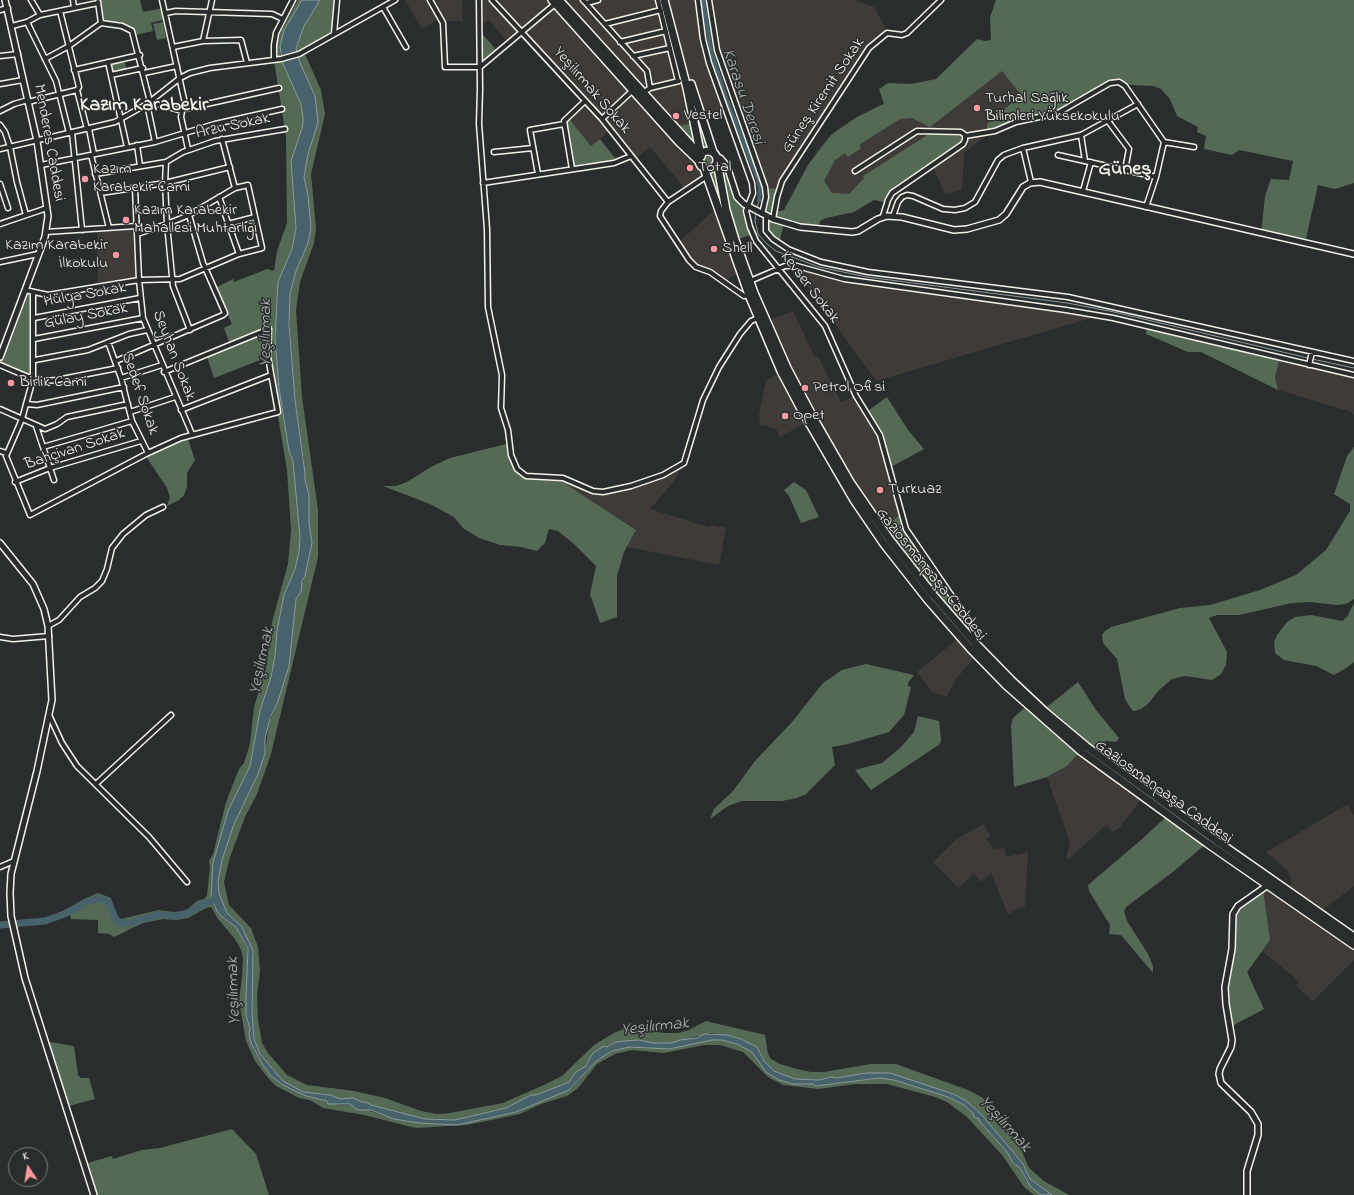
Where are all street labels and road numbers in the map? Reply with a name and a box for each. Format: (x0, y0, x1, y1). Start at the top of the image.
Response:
street label: Güneş Kiremit Sokak (778, 35, 870, 157)
street label: Yeşilırmak Sokak (548, 44, 634, 138)
street label: Menderes Caddesi (28, 83, 68, 203)
street label: Arzu Sokak (194, 110, 272, 144)
street label: Kevser Sokak (775, 248, 843, 328)
street label: Hülya Sokak (42, 279, 128, 313)
street label: Gülay Sokak (43, 300, 129, 334)
street label: Seyhan Sokak (147, 308, 199, 404)
street label: Sedef Sokak (116, 350, 162, 438)
street label: Bahçivan Sokak (22, 425, 128, 475)
street label: Gaziosmanpaşa Caddesi (870, 505, 990, 645)
street label: Gaziosmanpaşa Caddesi (1090, 737, 1236, 849)

